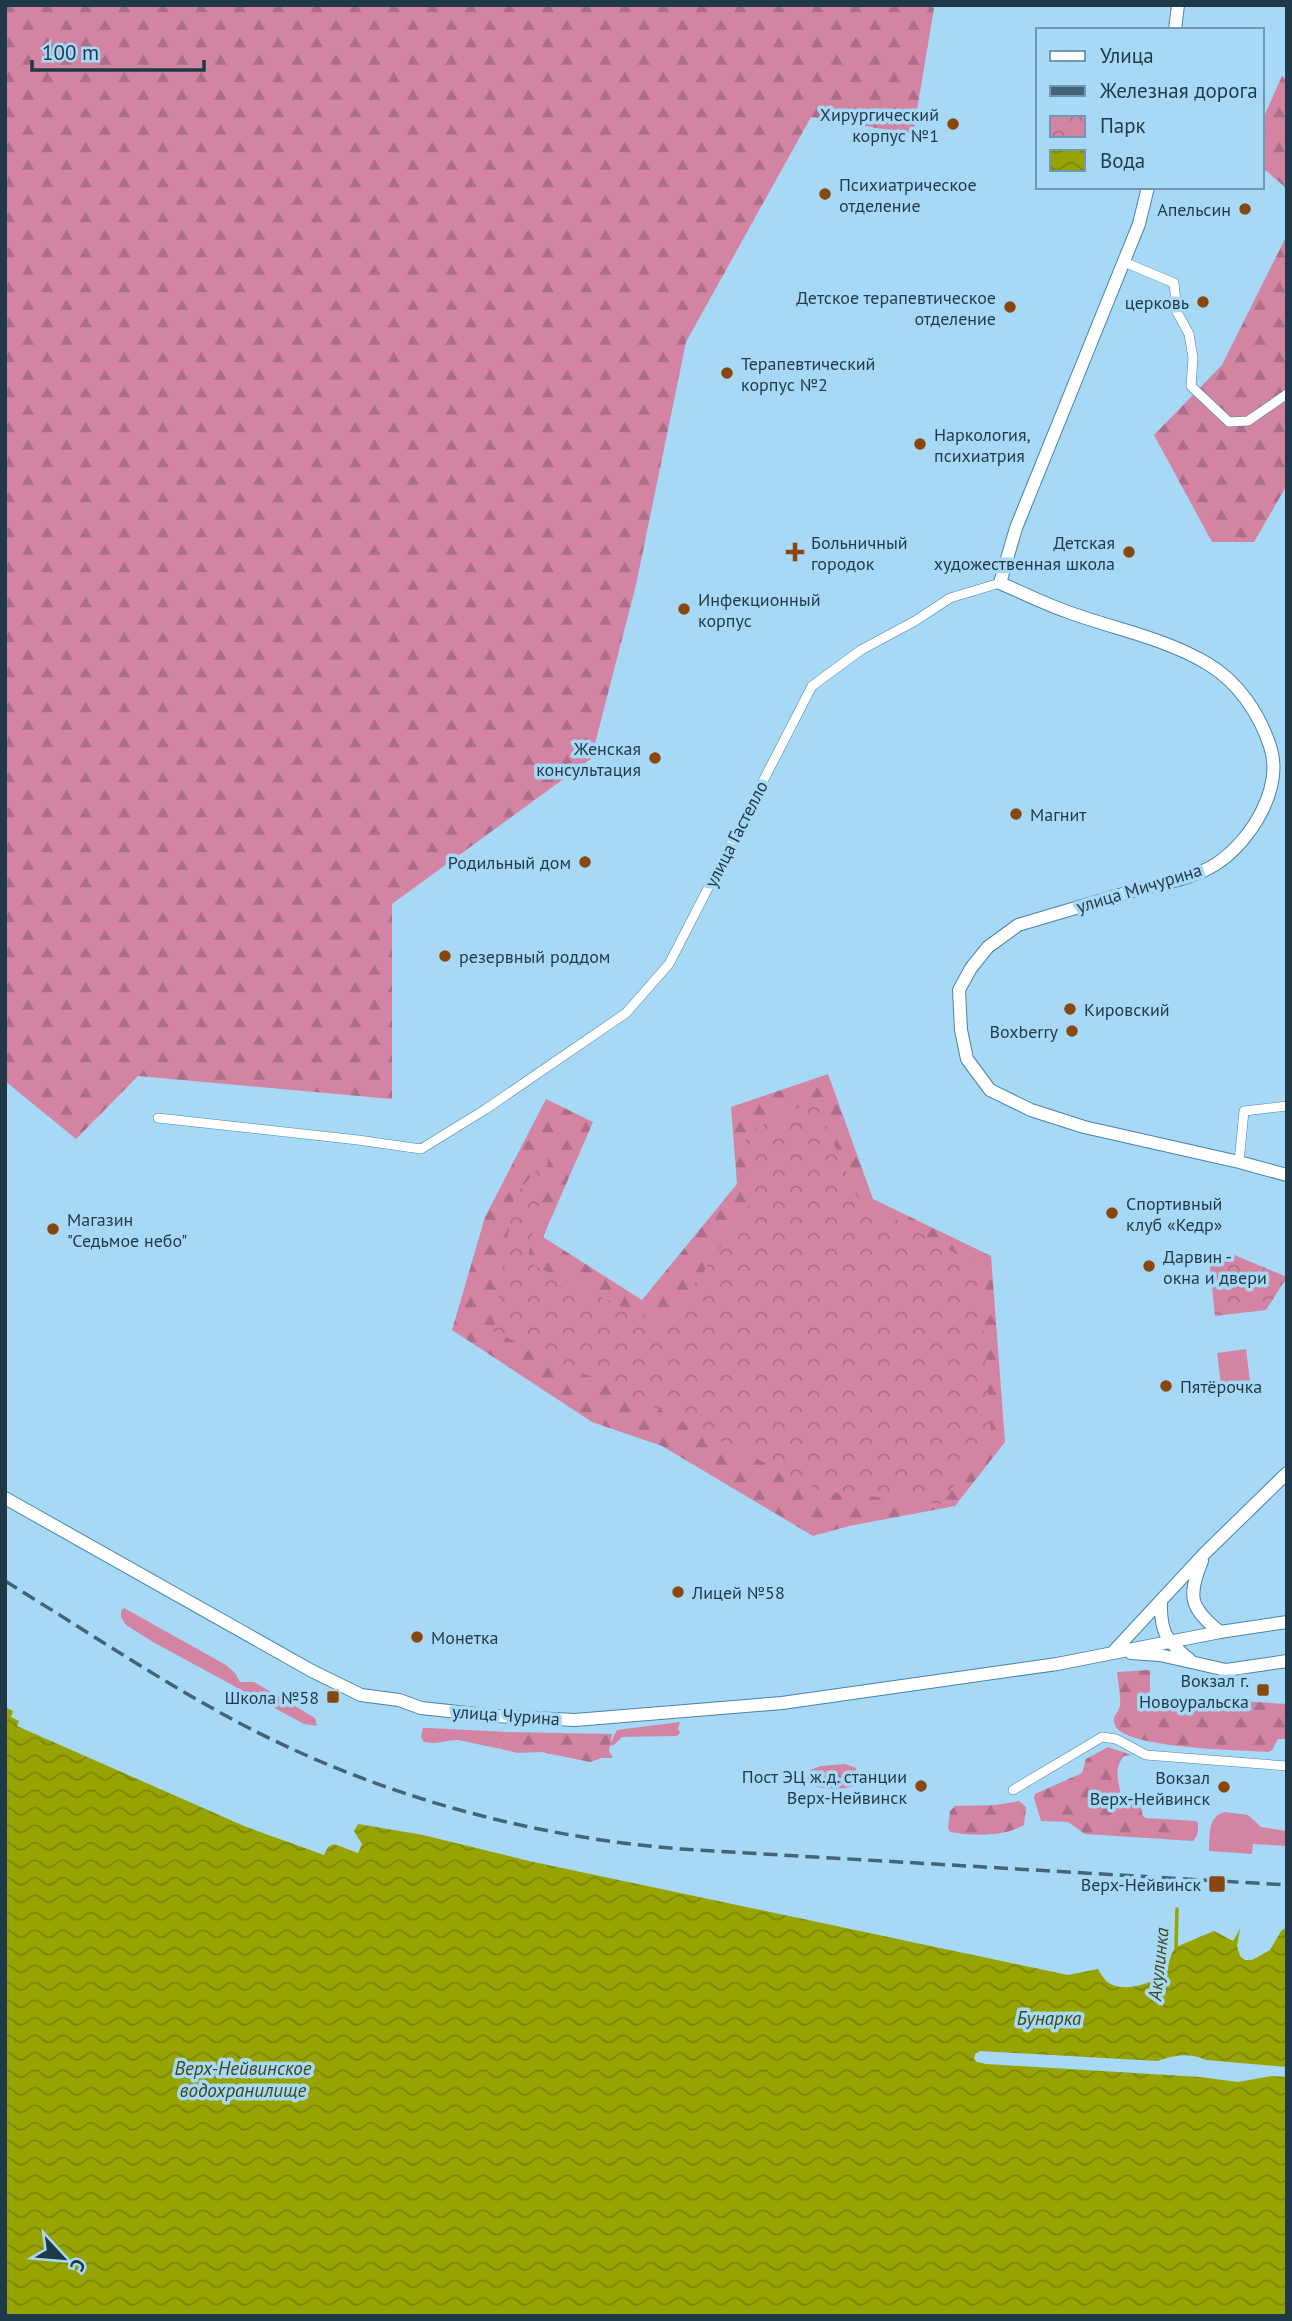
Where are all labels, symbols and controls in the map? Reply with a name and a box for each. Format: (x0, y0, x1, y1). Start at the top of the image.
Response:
scale bar (32, 28, 203, 72)
legend (1036, 28, 1264, 189)
text: 100 m (42, 39, 99, 66)
text: Улица (1100, 42, 1154, 69)
text: Железная дорога (1099, 77, 1258, 104)
place label: Хирургический корпус №1 (820, 103, 939, 147)
text: Парк (1100, 112, 1146, 139)
marker: Хирургический корпус №1 (945, 116, 961, 132)
text: Вода (1100, 147, 1145, 174)
place label: Психиатрическое отделение (839, 173, 977, 217)
marker: Психиатрическое отделение (817, 186, 833, 202)
place label: Апельсин (1157, 198, 1231, 221)
marker: Апельсин (1237, 201, 1253, 217)
place label: Детское терапевтическое отделение (796, 286, 996, 330)
place label: церковь (1125, 291, 1189, 314)
marker: церковь (1195, 294, 1211, 310)
marker: Детское терапевтическое отделение (1002, 299, 1018, 315)
place label: Терапевтический корпус №2 (741, 352, 875, 396)
marker: Терапевтический корпус №2 (719, 365, 735, 381)
place label: Наркология, психиатрия (934, 423, 1030, 467)
marker: Наркология, психиатрия (912, 436, 928, 452)
place label: Больничный городок (811, 531, 908, 575)
place label: Детская художественная школа (934, 531, 1115, 575)
marker: Больничный городок (785, 542, 805, 562)
marker: Детская художественная школа (1121, 544, 1137, 560)
place label: Инфекционный корпус (698, 588, 820, 632)
marker: Инфекционный корпус (676, 601, 692, 617)
place label: Женская консультация (536, 737, 641, 781)
marker: Женская консультация (647, 750, 663, 766)
street label: улица Гастелло (699, 777, 773, 891)
place label: Магнит (1030, 803, 1087, 826)
marker: Магнит (1008, 806, 1024, 822)
place label: Родильный дом (448, 851, 571, 874)
marker: Родильный дом (577, 854, 593, 870)
street label: улица Мичурина (1073, 858, 1205, 918)
place label: резервный роддом (459, 945, 610, 968)
marker: резервный роддом (437, 948, 453, 964)
place label: Кировский (1084, 998, 1170, 1021)
marker: Кировский (1062, 1001, 1078, 1017)
place label: Boxberry (990, 1020, 1059, 1043)
marker: Boxberry (1064, 1023, 1080, 1039)
place label: Спортивный клуб «Кедр» (1126, 1192, 1222, 1236)
marker: Спортивный клуб «Кедр» (1104, 1205, 1120, 1221)
place label: Магазин "Седьмое небо" (67, 1208, 187, 1252)
marker: Магазин "Седьмое небо" (45, 1221, 61, 1237)
place label: Дарвин - окна и двери (1163, 1245, 1267, 1289)
marker: Дарвин - окна и двери (1141, 1258, 1157, 1274)
place label: Пятёрочка (1180, 1375, 1262, 1398)
marker: Пятёрочка (1158, 1378, 1174, 1394)
place label: Лицей №58 (691, 1581, 785, 1604)
marker: Лицей №58 (670, 1584, 686, 1600)
place label: Монетка (431, 1626, 498, 1649)
marker: Монетка (409, 1629, 425, 1645)
place label: Вокзал г. Новоуральска (1139, 1669, 1249, 1713)
marker: Вокзал г. Новоуральска (1255, 1682, 1271, 1698)
place label: Школа №58 (224, 1686, 319, 1709)
marker: Школа №58 (325, 1689, 341, 1705)
street label: улица Чурина (451, 1700, 561, 1730)
place label: Пост ЭЦ ж.д. станции Верх-Нейвинск (742, 1765, 907, 1809)
place label: Вокзал Верх-Нейвинск (1090, 1766, 1210, 1810)
marker: Пост ЭЦ ж.д. станции Верх-Нейвинск (913, 1778, 929, 1794)
marker: Вокзал Верх-Нейвинск (1216, 1779, 1232, 1795)
place label: Верх-Нейвинск (1081, 1873, 1201, 1896)
marker: Верх-Нейвинск (1207, 1874, 1227, 1894)
water label: Акулинка (1142, 1925, 1174, 2003)
water label: Бунарка (1017, 2006, 1082, 2030)
water label: Верх-Нейвинское водохранилище (175, 2056, 312, 2102)
north arrow (28, 2223, 98, 2293)
text: С (65, 2255, 91, 2276)

